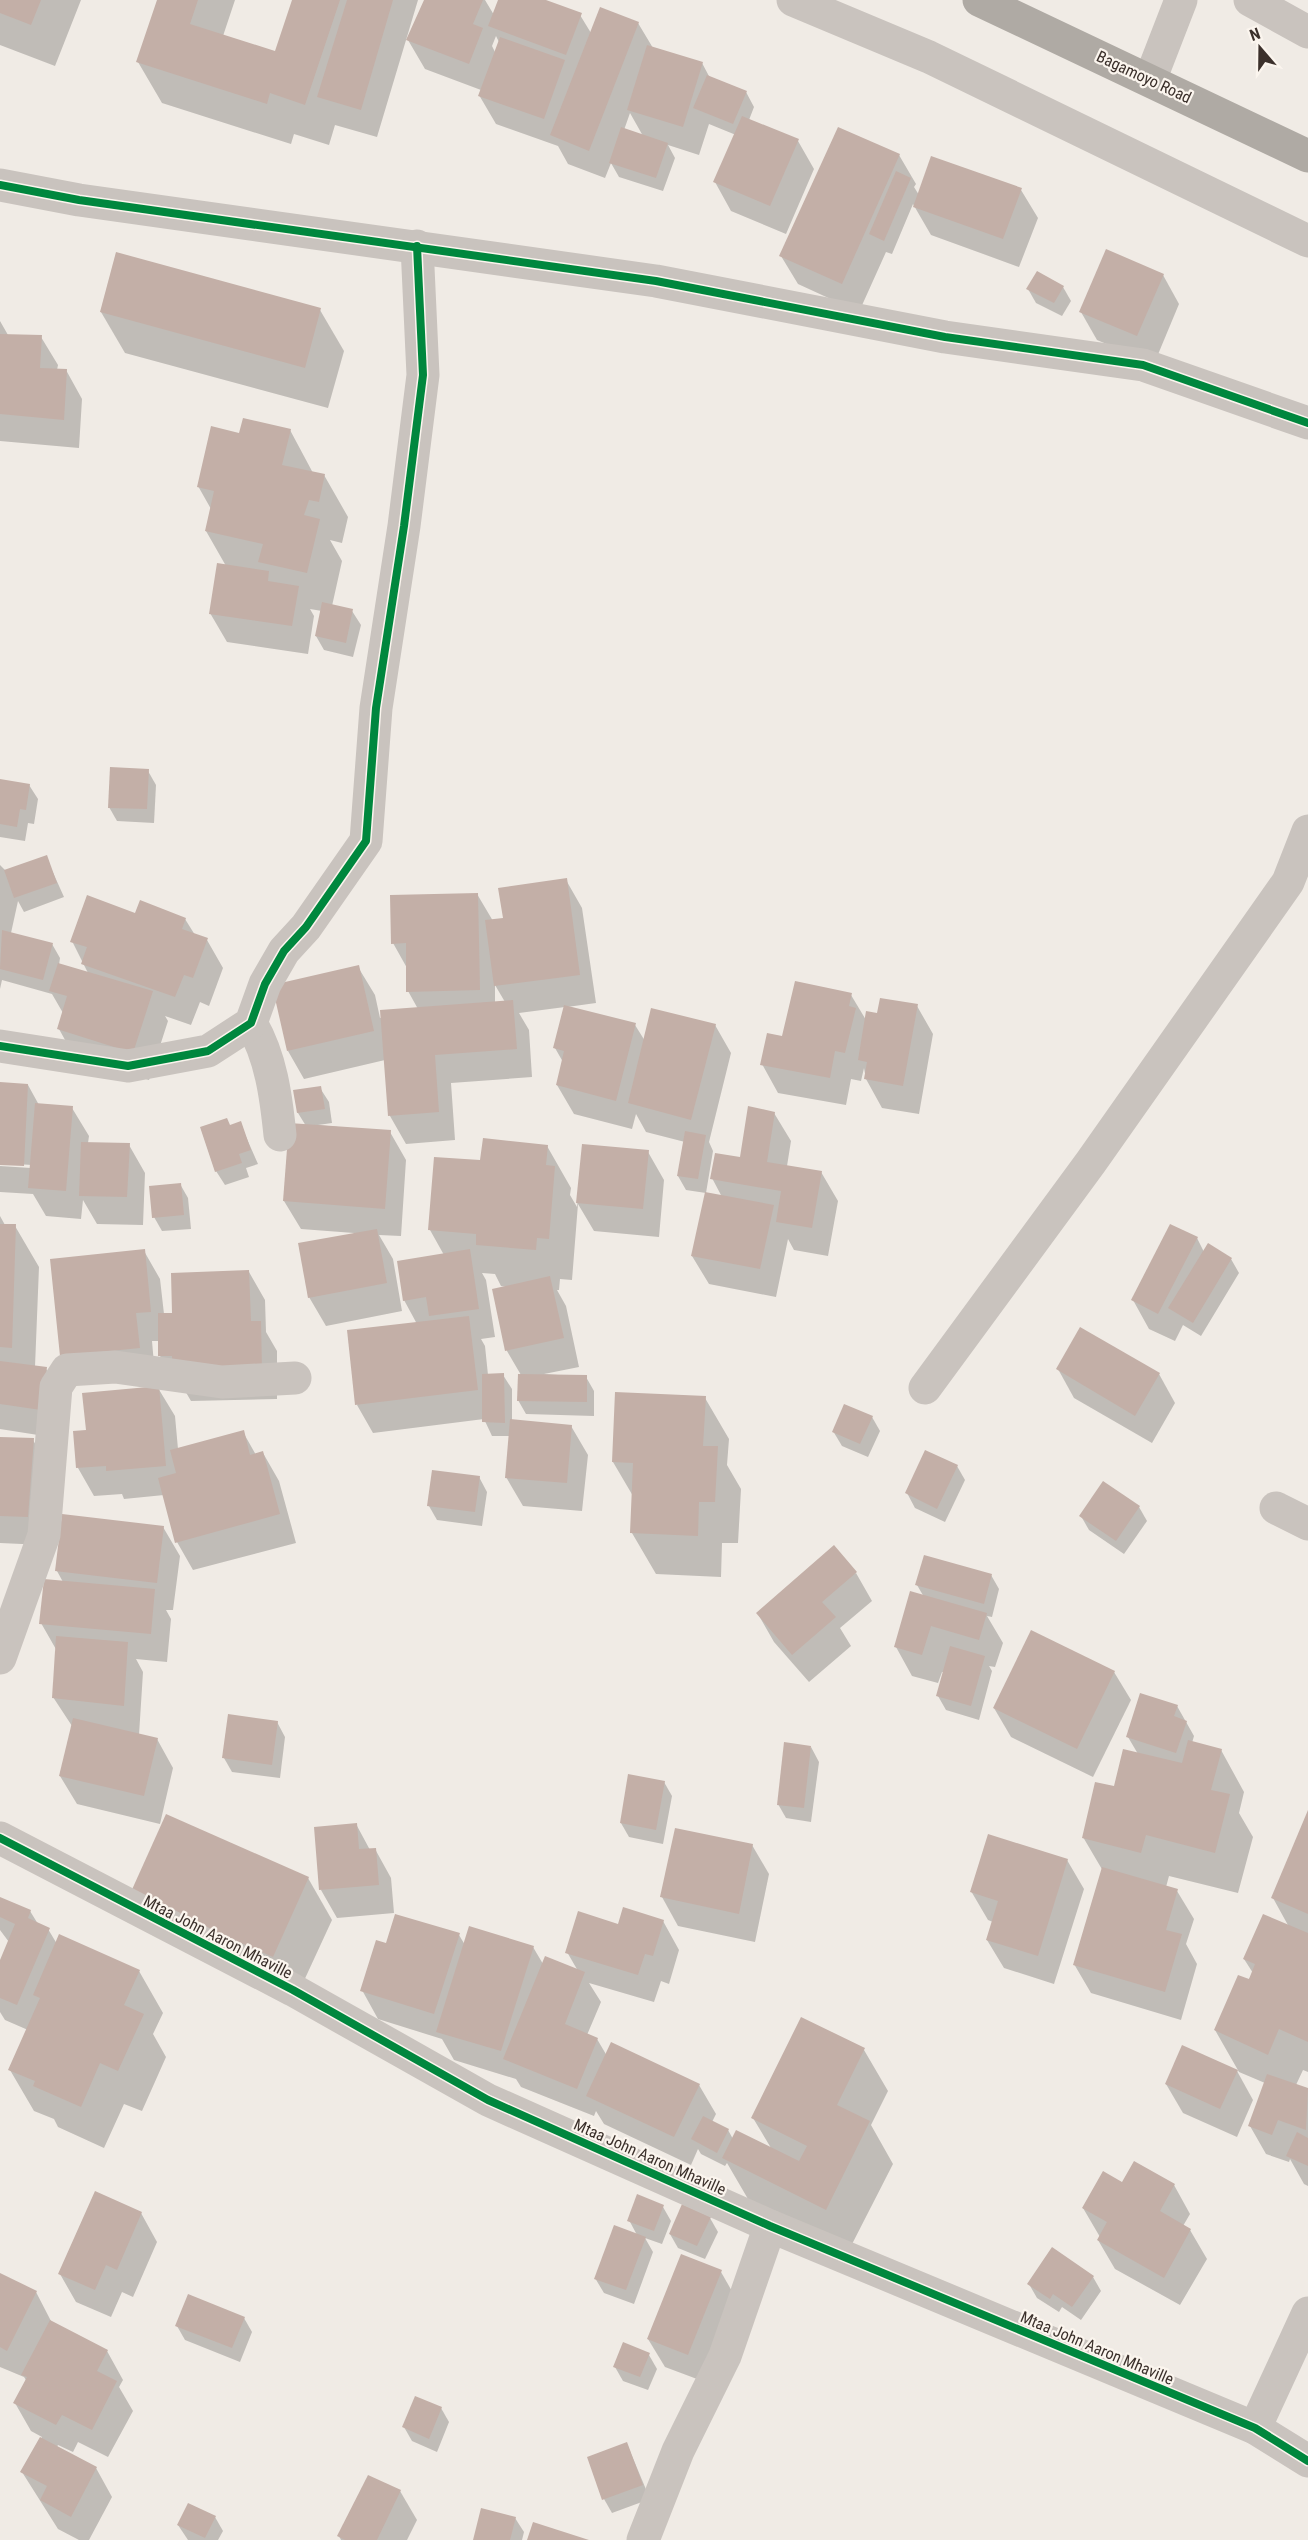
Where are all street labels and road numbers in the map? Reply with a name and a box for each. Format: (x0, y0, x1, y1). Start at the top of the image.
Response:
street label: Bagamoyo Road (1094, 47, 1194, 107)
street label: Mtaa John Aaron Mhaville (140, 1891, 296, 1983)
street label: Mtaa John Aaron Mhaville (571, 2115, 729, 2199)
street label: Mtaa John Aaron Mhaville (1018, 2307, 1176, 2389)

